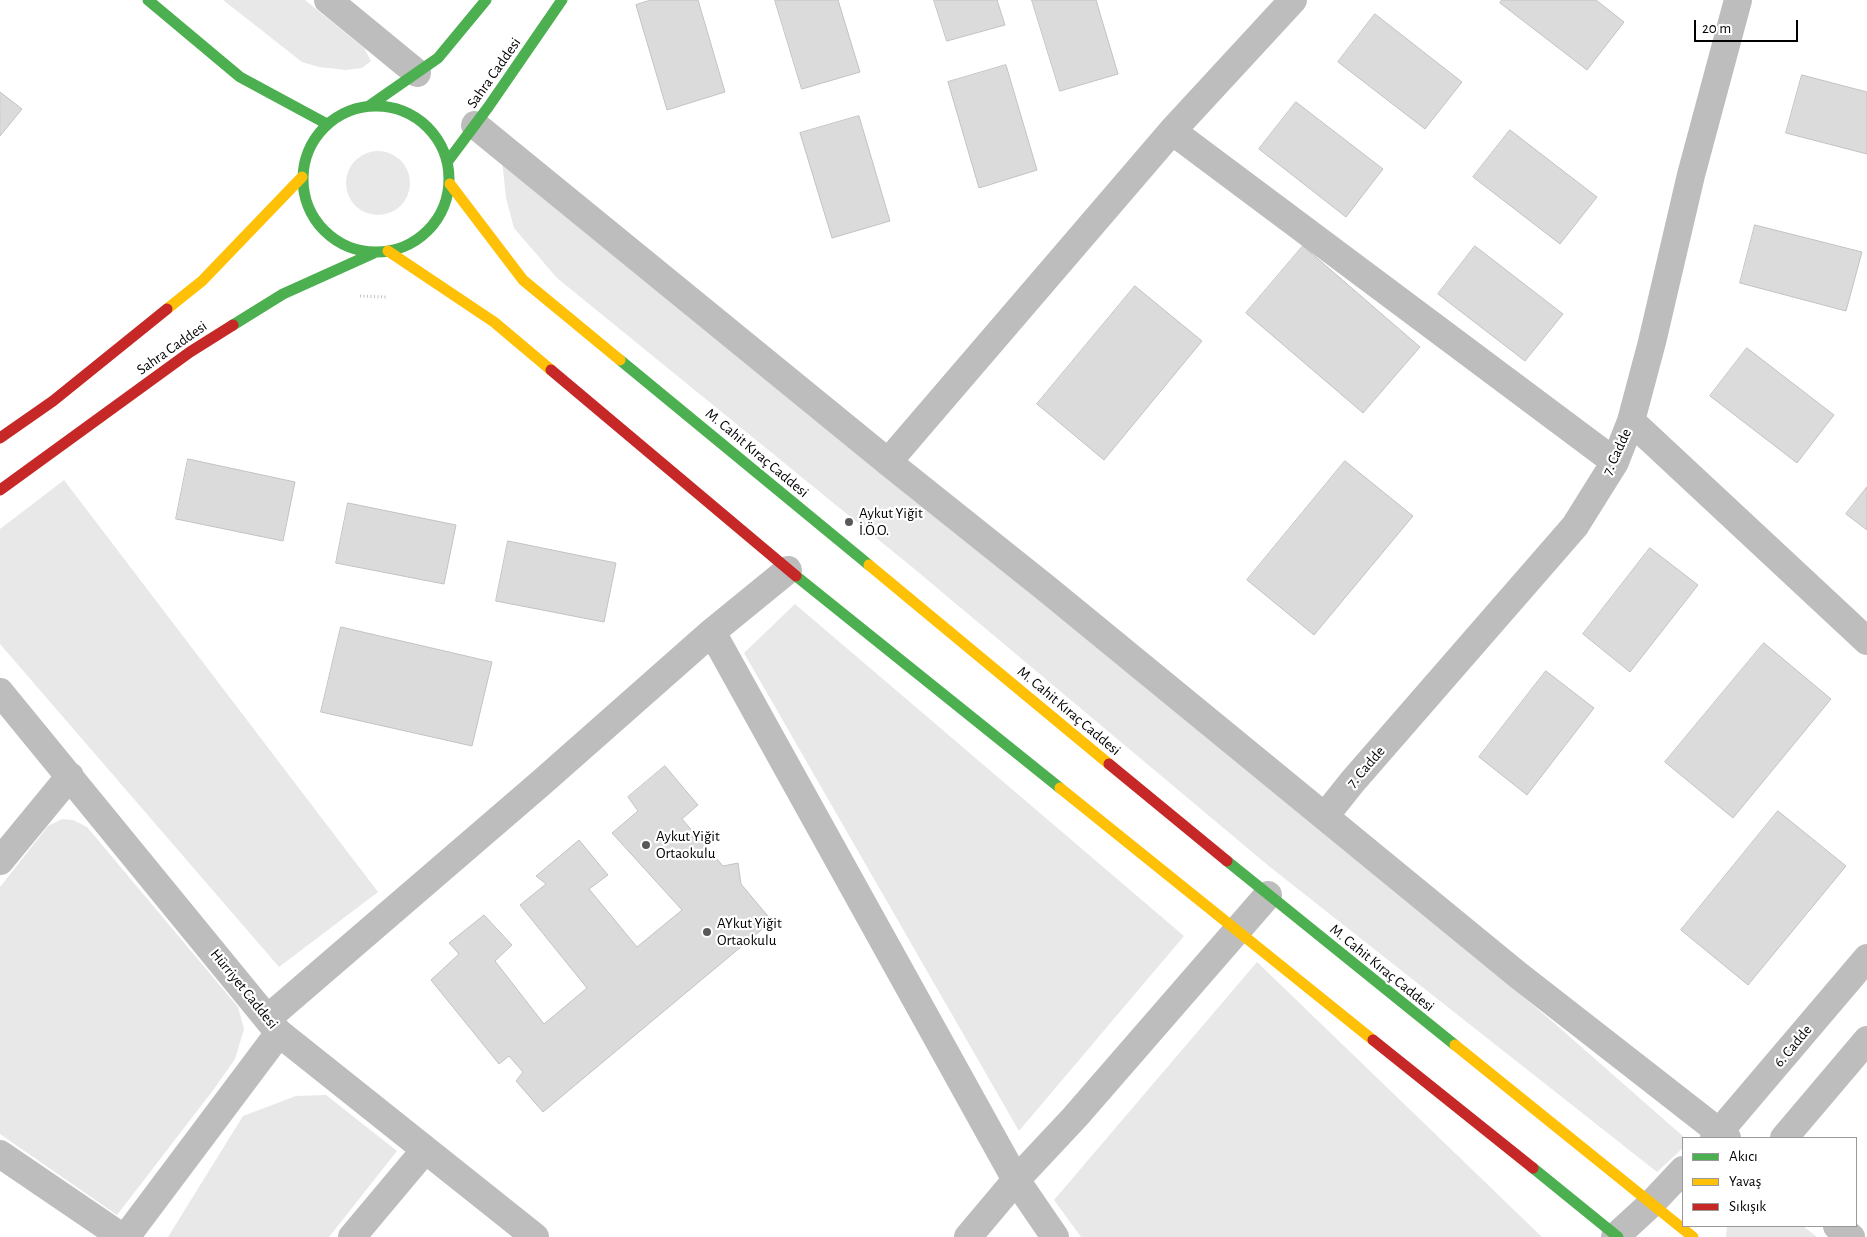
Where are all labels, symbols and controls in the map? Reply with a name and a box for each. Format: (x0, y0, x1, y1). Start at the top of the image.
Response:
scale bar (1697, 10, 1801, 42)
text: 20 m (1702, 21, 1731, 36)
street label: Sahra Caddesi (463, 34, 525, 112)
street label: Sahra Caddesi (133, 317, 211, 379)
street label: M. Cahit Kıraç Caddesi (702, 405, 812, 501)
street label: 7. Cadde (1598, 426, 1636, 478)
place label: Aykut Yiğit İ.Ö.O. (859, 504, 923, 539)
marker: Aykut Yiğit İ.Ö.O. (843, 516, 855, 528)
street label: M. Cahit Kıraç Caddesi (1014, 663, 1124, 759)
street label: 7. Cadde (1343, 742, 1389, 792)
place label: Aykut Yiğit Ortaokulu (656, 827, 720, 862)
marker: Aykut Yiğit Ortaokulu (640, 839, 652, 851)
place label: AYkut Yiğit Ortaokulu (717, 914, 782, 949)
street label: M. Cahit Kıraç Caddesi (1326, 920, 1438, 1016)
marker: AYkut Yiğit Ortaokulu (701, 926, 713, 938)
street label: Hürriyet Caddesi (206, 945, 282, 1033)
street label: 6. Cadde (1770, 1021, 1816, 1071)
legend (1682, 1137, 1857, 1227)
text: Akıcı (1729, 1149, 1758, 1164)
text: Yavaş (1729, 1174, 1761, 1189)
text: Sıkışık (1729, 1199, 1766, 1214)

